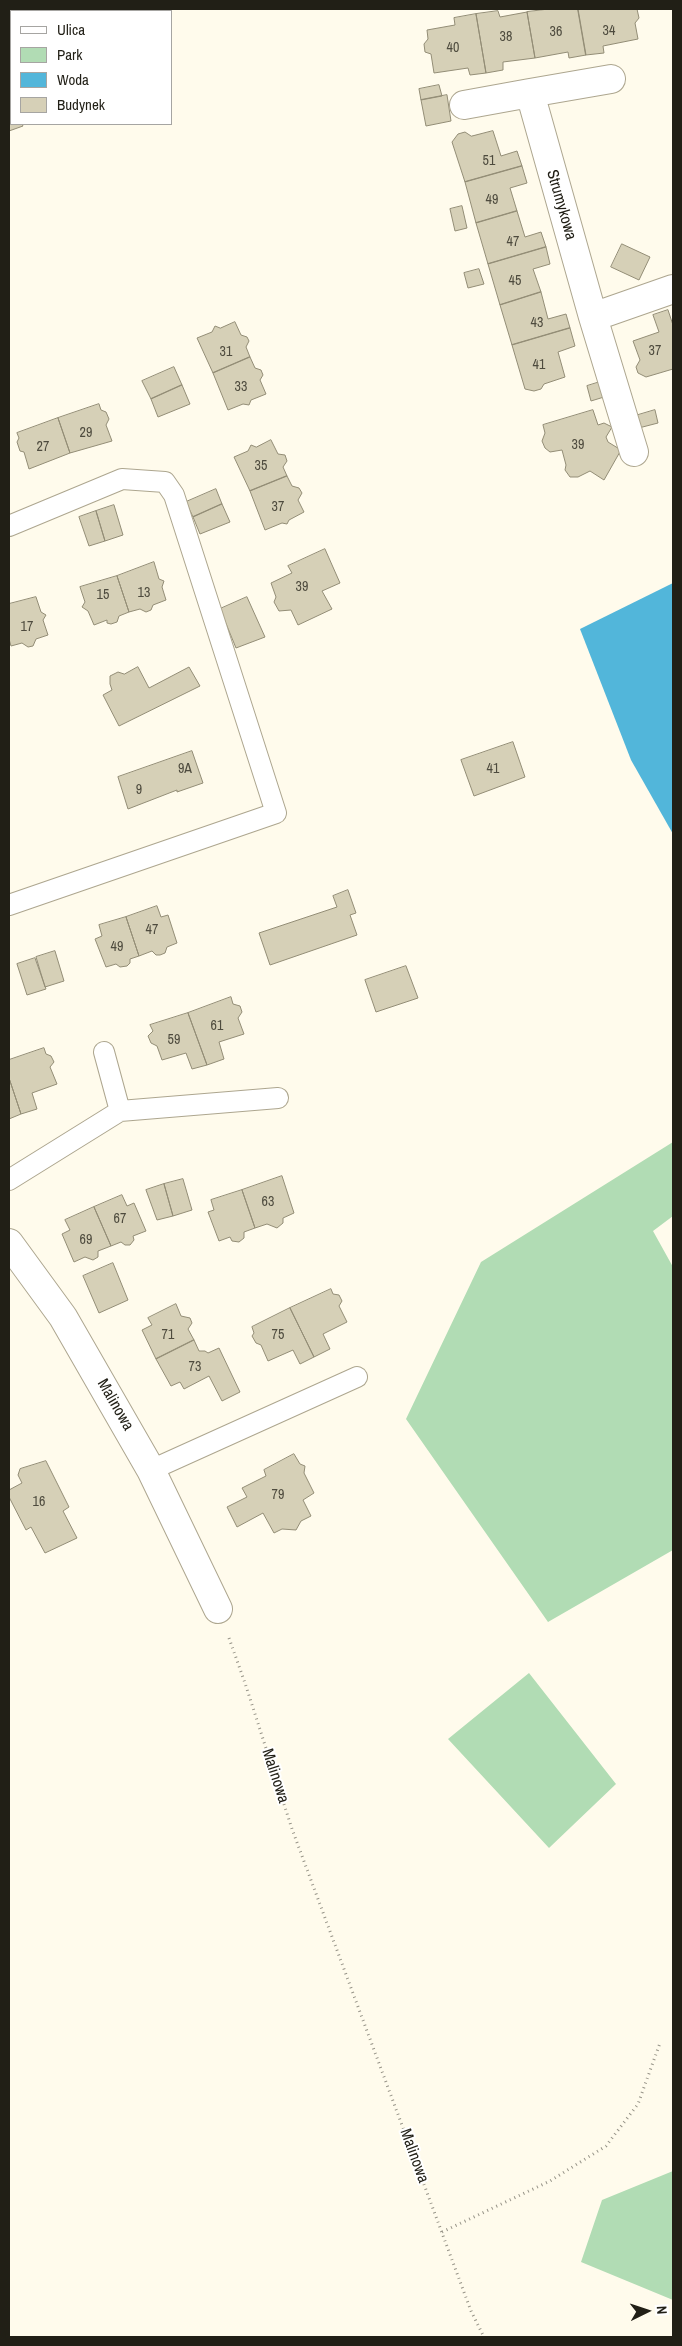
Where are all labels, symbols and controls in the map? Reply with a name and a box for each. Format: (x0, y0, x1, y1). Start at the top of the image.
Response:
legend (10, 10, 172, 125)
text: Ulica (57, 19, 85, 40)
house number: 34 (603, 23, 615, 39)
house number: 36 (550, 24, 562, 40)
house number: 38 (500, 29, 512, 45)
house number: 40 (447, 40, 459, 56)
text: Park (57, 44, 82, 65)
text: Woda (57, 69, 89, 90)
text: Budynek (57, 94, 105, 115)
house number: 51 (483, 153, 495, 169)
street label: Strumykowa (542, 168, 580, 242)
house number: 49 (486, 192, 498, 208)
house number: 47 (507, 234, 519, 250)
house number: 45 (509, 273, 521, 289)
house number: 43 (531, 315, 543, 331)
house number: 37 (649, 343, 661, 359)
house number: 31 (220, 344, 232, 360)
house number: 41 (533, 357, 545, 373)
house number: 33 (235, 379, 247, 395)
house number: 29 (80, 425, 92, 441)
house number: 39 (572, 437, 584, 453)
house number: 27 (37, 439, 49, 455)
house number: 35 (255, 458, 267, 474)
house number: 37 (272, 499, 284, 515)
house number: 39 (296, 579, 308, 595)
house number: 13 (138, 585, 150, 601)
house number: 15 (97, 587, 109, 603)
house number: 17 (21, 619, 33, 635)
house number: 9A (178, 761, 192, 777)
house number: 41 (487, 761, 499, 777)
house number: 9 (136, 782, 142, 798)
house number: 47 (146, 922, 158, 938)
house number: 49 (111, 939, 123, 955)
house number: 61 (211, 1018, 223, 1034)
house number: 59 (168, 1032, 180, 1048)
house number: 63 (262, 1194, 274, 1210)
house number: 67 (114, 1211, 126, 1227)
house number: 69 (80, 1232, 92, 1248)
house number: 71 (162, 1327, 174, 1343)
house number: 75 (272, 1327, 284, 1343)
house number: 73 (189, 1359, 201, 1375)
street label: Malinowa (93, 1376, 137, 1434)
house number: 79 (272, 1487, 284, 1503)
house number: 16 (33, 1494, 45, 1510)
street label: Malinowa (257, 1746, 293, 1806)
street label: Malinowa (395, 2126, 433, 2186)
north arrow (622, 2286, 672, 2336)
text: N (653, 2305, 671, 2315)

